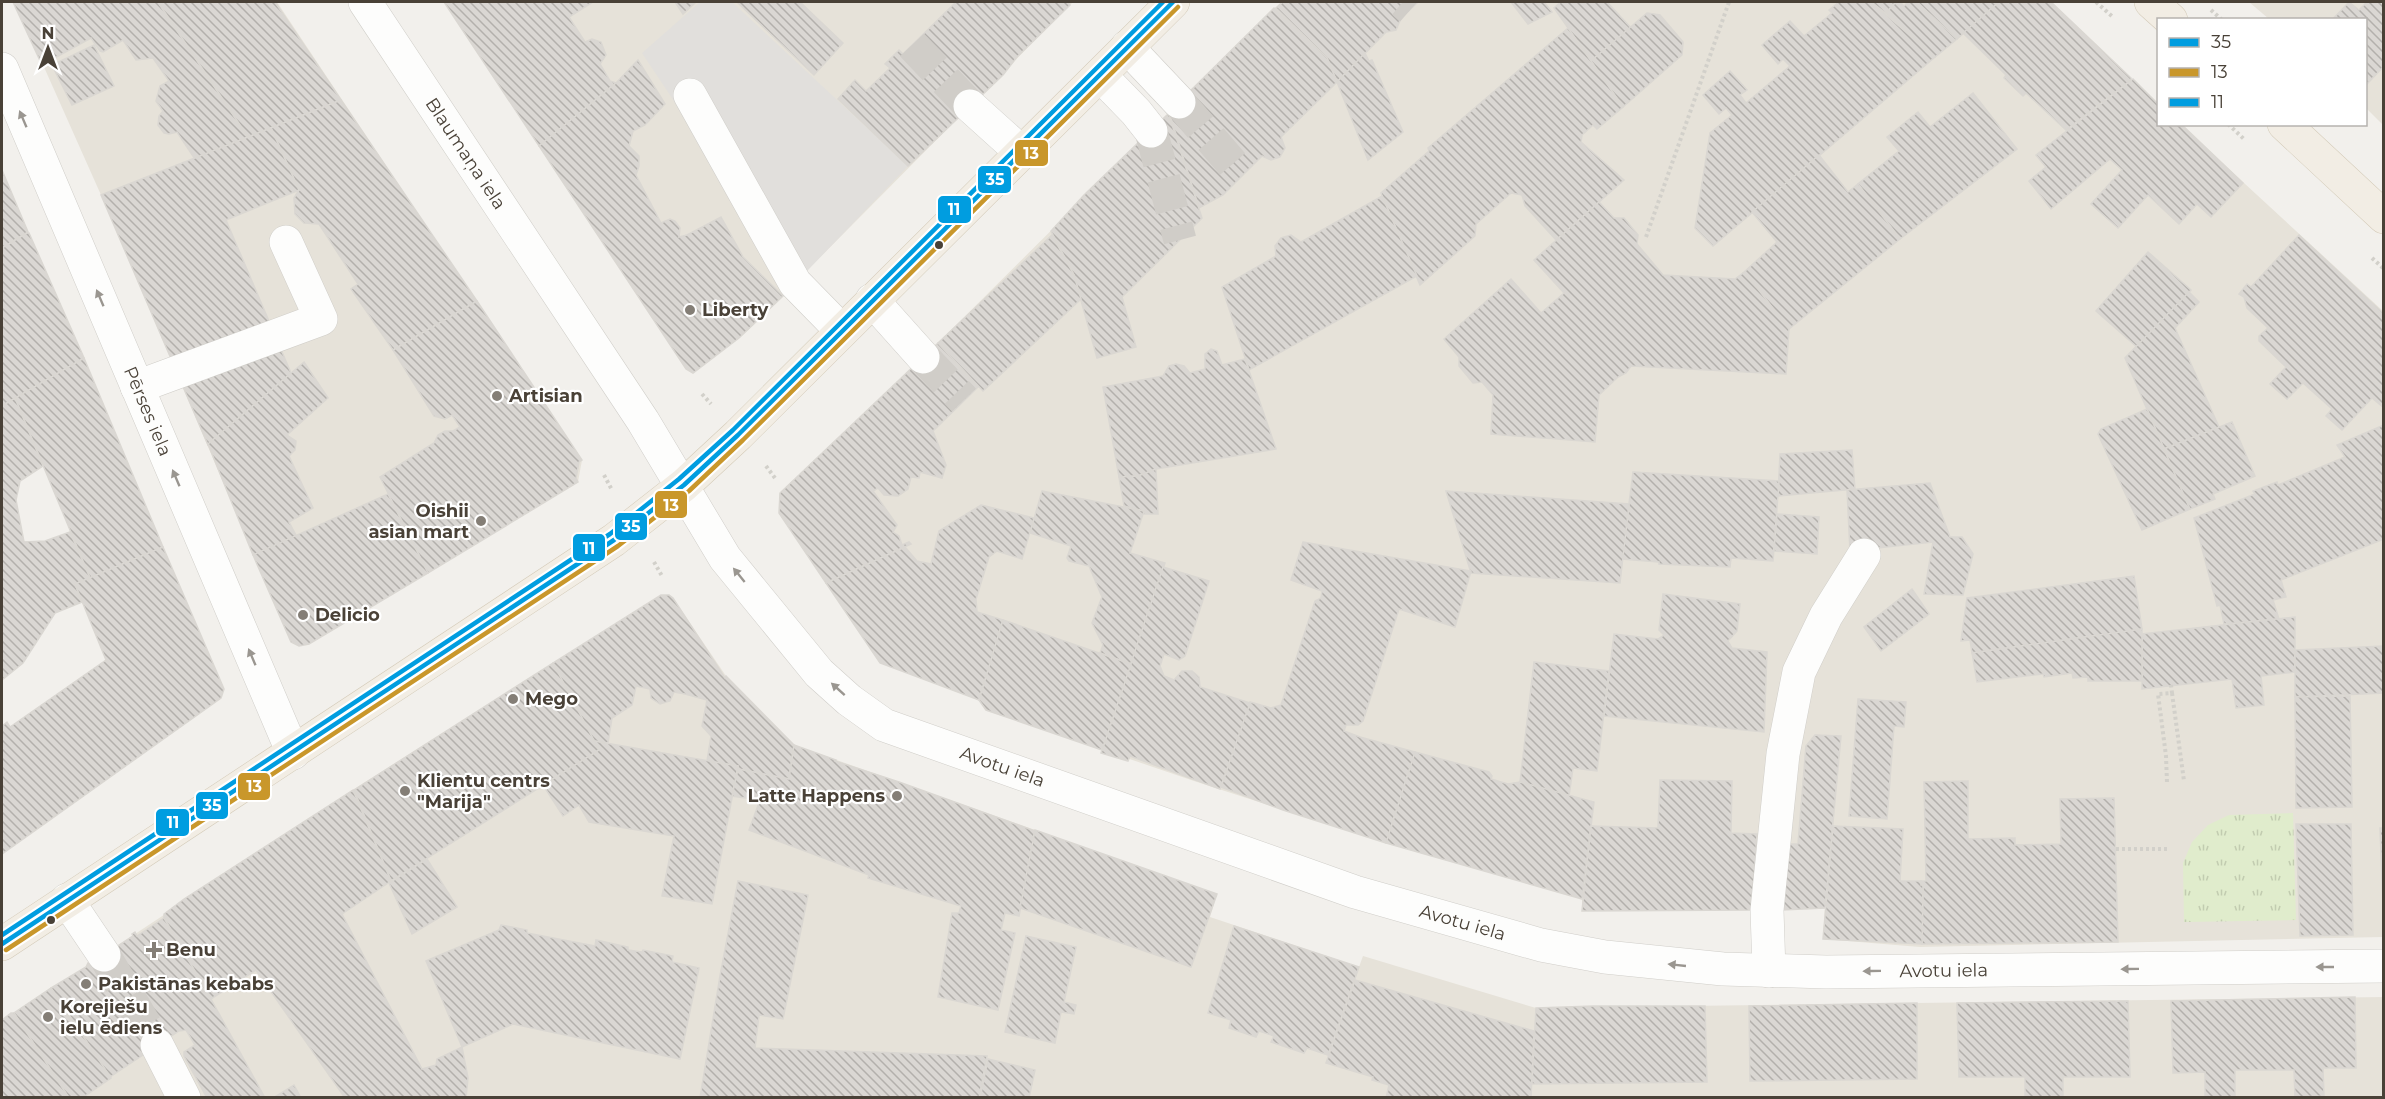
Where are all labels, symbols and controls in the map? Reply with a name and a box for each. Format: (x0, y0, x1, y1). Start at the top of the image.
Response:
north arrow (18, 18, 78, 78)
legend (2157, 18, 2367, 126)
text: N (42, 24, 54, 43)
text: 35 (2211, 31, 2231, 53)
text: 13 (2211, 61, 2228, 83)
text: 11 (2211, 91, 2224, 113)
street label: Blaumaņa iela (421, 94, 511, 214)
one-way arrow (18, 110, 27, 128)
line badge: 13 (1014, 139, 1049, 167)
text: 13 (1023, 144, 1039, 163)
line badge: 35 (977, 165, 1012, 194)
text: 35 (985, 170, 1005, 189)
line badge: 11 (937, 195, 972, 224)
text: 11 (948, 200, 960, 219)
unlabelled marker (933, 239, 945, 251)
one-way arrow (95, 290, 104, 307)
place label: Liberty (702, 299, 768, 321)
marker: Liberty (683, 303, 697, 317)
street label: Pērses iela (119, 363, 176, 459)
place label: Artisian (508, 385, 583, 407)
marker: Artisian (490, 389, 504, 403)
one-way arrow (171, 469, 180, 487)
line badge: 13 (654, 490, 688, 519)
text: 13 (663, 496, 679, 515)
place label: Oishii asian mart (368, 500, 469, 543)
line badge: 35 (614, 512, 648, 541)
marker: Oishii asian mart (474, 514, 488, 528)
text: 35 (621, 517, 641, 536)
line badge: 11 (572, 533, 606, 562)
text: 11 (583, 539, 595, 558)
one-way arrow (732, 567, 745, 583)
place label: Delicio (315, 604, 380, 626)
marker: Delicio (296, 608, 310, 622)
one-way arrow (247, 648, 257, 666)
one-way arrow (830, 682, 845, 696)
place label: Mego (525, 688, 578, 710)
marker: Mego (506, 692, 520, 706)
street label: Avotu iela (957, 742, 1048, 792)
place label: Klientu centrs "Marija" (417, 770, 550, 813)
line badge: 13 (237, 772, 271, 801)
text: 13 (246, 777, 262, 796)
marker: Klientu centrs "Marija" (398, 784, 412, 798)
place label: Latte Happens (748, 785, 885, 807)
marker: Latte Happens (890, 789, 904, 803)
line badge: 35 (195, 791, 229, 820)
text: 35 (202, 796, 222, 815)
line badge: 11 (155, 808, 190, 837)
text: 11 (167, 813, 179, 832)
street label: Avotu iela (1417, 900, 1508, 945)
unlabelled marker (45, 914, 57, 926)
place label: Benu (166, 939, 216, 961)
marker: Benu (147, 943, 161, 957)
street label: Avotu iela (1899, 959, 1988, 982)
one-way arrow (1668, 960, 1687, 970)
one-way arrow (2316, 962, 2335, 972)
one-way arrow (2121, 964, 2140, 974)
one-way arrow (1863, 966, 1882, 976)
place label: Pakistānas kebabs (98, 973, 274, 995)
marker: Pakistānas kebabs (79, 977, 93, 991)
place label: Korejiešu ielu ēdiens (60, 996, 163, 1039)
marker: Korejiešu ielu ēdiens (41, 1010, 55, 1024)

